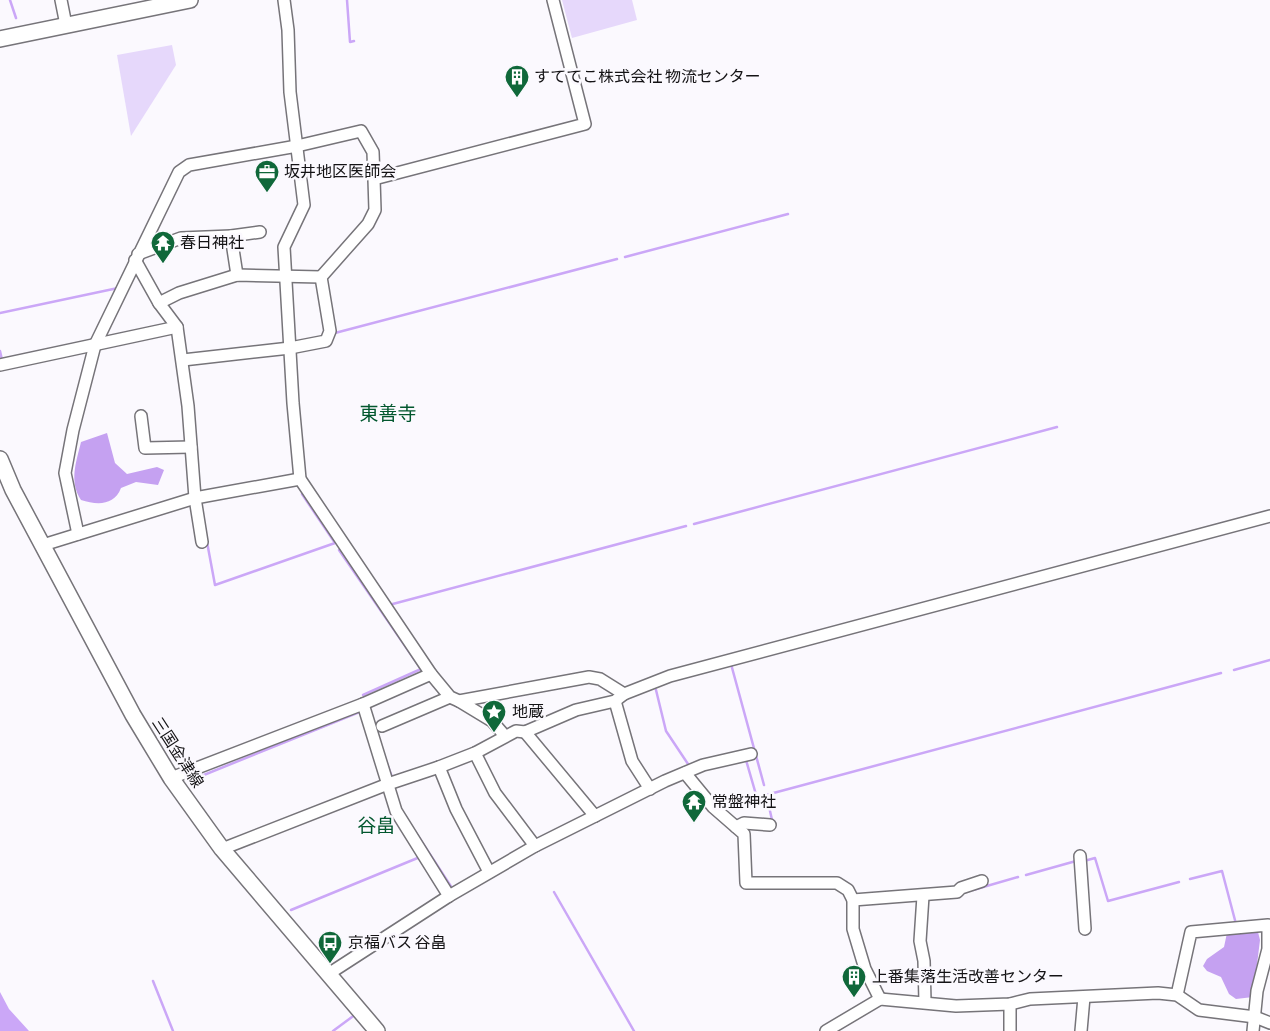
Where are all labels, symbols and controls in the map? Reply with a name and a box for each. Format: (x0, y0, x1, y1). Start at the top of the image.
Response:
building icon: すててこ株式会社 物流センター (504, 64, 530, 98)
place label: すててこ株式会社 物流センター (534, 68, 761, 87)
office icon: 坂井地区医師会 (254, 159, 280, 193)
place label: 坂井地区医師会 (284, 163, 396, 182)
temple icon: 春日神社 (150, 230, 176, 264)
place label: 春日神社 (180, 234, 244, 253)
district label: 東善寺 (359, 403, 417, 426)
place icon: 地蔵 (481, 699, 507, 733)
place label: 地蔵 (512, 703, 544, 722)
street label: 三国金津線 (147, 714, 207, 792)
temple icon: 常盤神社 (681, 789, 707, 823)
place label: 常盤神社 (712, 793, 776, 812)
district label: 谷畠 (357, 815, 395, 838)
bus stop icon: 京福バス 谷畠 (317, 930, 343, 964)
place label: 京福バス 谷畠 (348, 934, 447, 953)
building icon: 上番集落生活改善センター (841, 964, 867, 998)
place label: 上番集落生活改善センター (872, 968, 1064, 987)

